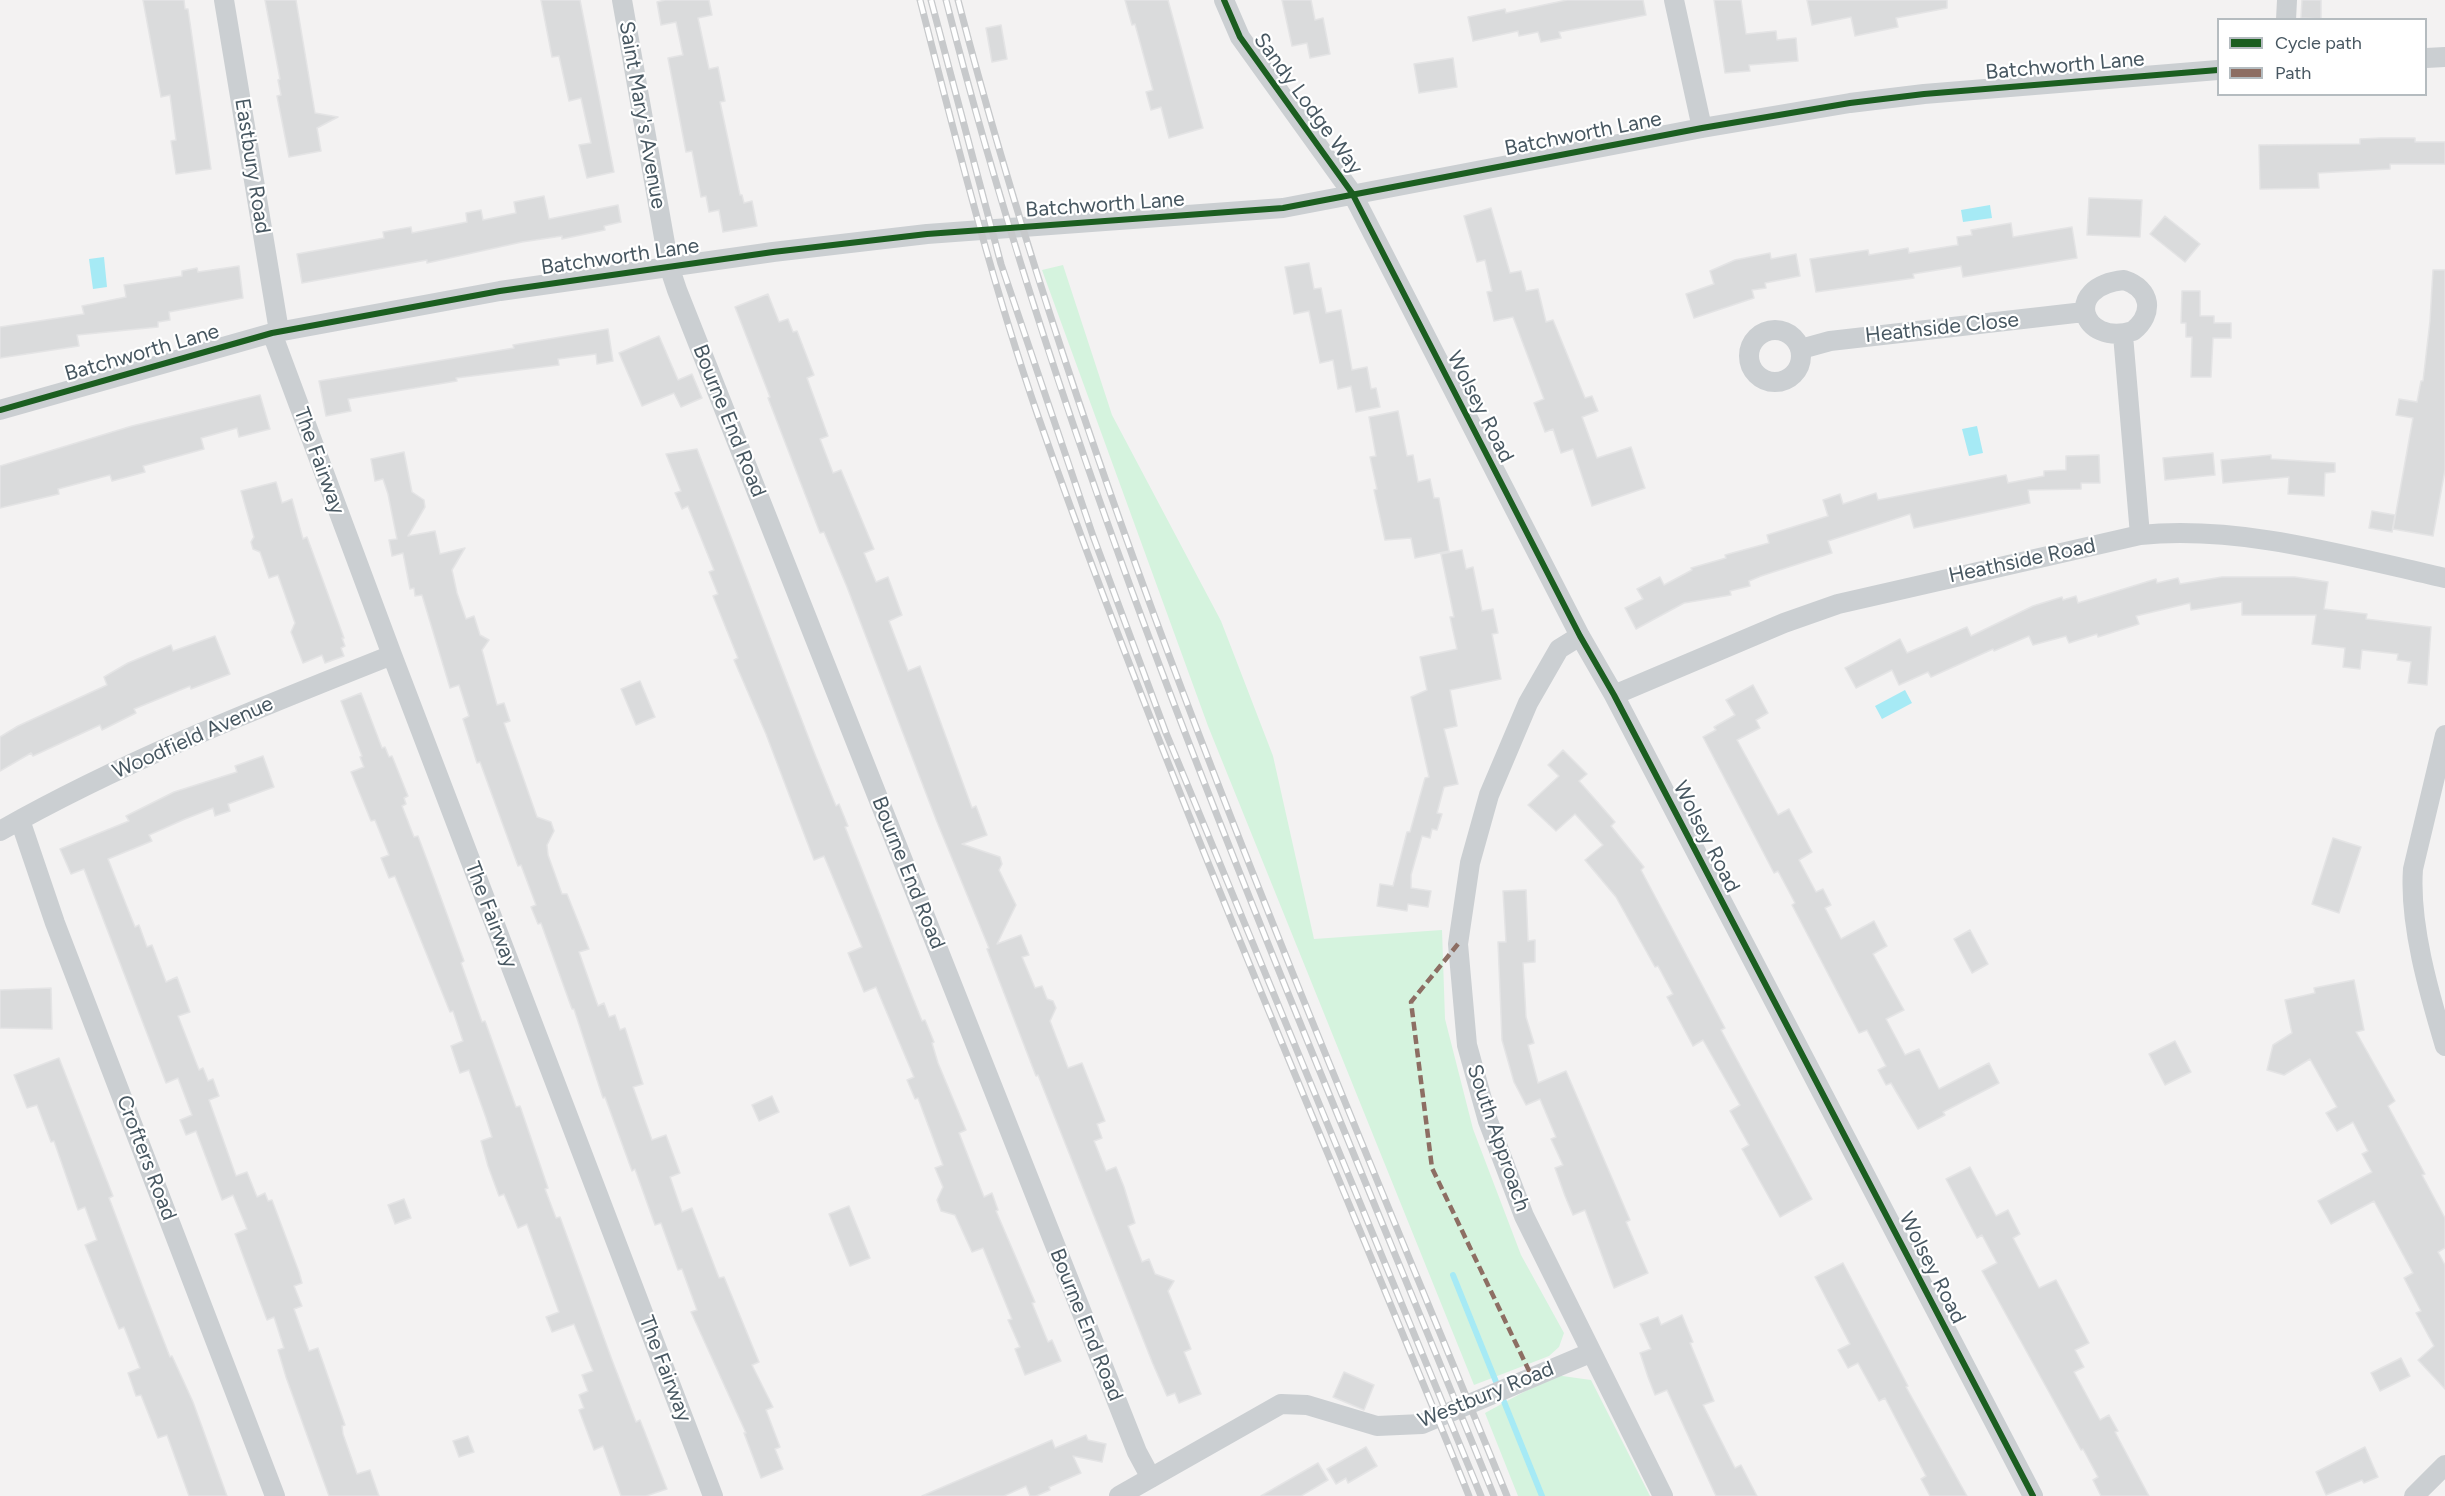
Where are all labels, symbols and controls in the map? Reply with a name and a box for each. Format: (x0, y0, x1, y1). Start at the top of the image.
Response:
legend (2217, 18, 2427, 96)
street label: Saint Mary's Avenue (613, 19, 671, 211)
street label: Sandy Lodge Way (1248, 28, 1368, 180)
text: Cycle path (2275, 32, 2362, 54)
street label: Batchworth Lane (1984, 46, 2146, 86)
text: Path (2275, 62, 2311, 84)
street label: Eastbury Road (229, 97, 275, 235)
street label: Batchworth Lane (1502, 106, 1664, 162)
street label: Batchworth Lane (1025, 187, 1185, 223)
street label: Batchworth Lane (539, 233, 701, 281)
street label: Heathside Close (1864, 307, 2020, 349)
street label: Batchworth Lane (62, 319, 222, 387)
street label: Bourne End Road (687, 341, 771, 501)
street label: Wolsey Road (1441, 347, 1519, 467)
street label: The Fairway (288, 404, 350, 518)
street label: Heathside Road (1946, 533, 2098, 589)
street label: Woodfield Avenue (109, 691, 277, 785)
street label: Wolsey Road (1667, 777, 1745, 897)
street label: Bourne End Road (866, 793, 950, 953)
street label: The Fairway (459, 858, 523, 972)
street label: South Approach (1461, 1061, 1535, 1215)
street label: Crofters Road (111, 1092, 181, 1224)
street label: Wolsey Road (1893, 1208, 1971, 1328)
street label: Bourne End Road (1044, 1245, 1128, 1405)
street label: The Fairway (633, 1312, 697, 1426)
street label: Westbury Road (1414, 1356, 1558, 1434)

